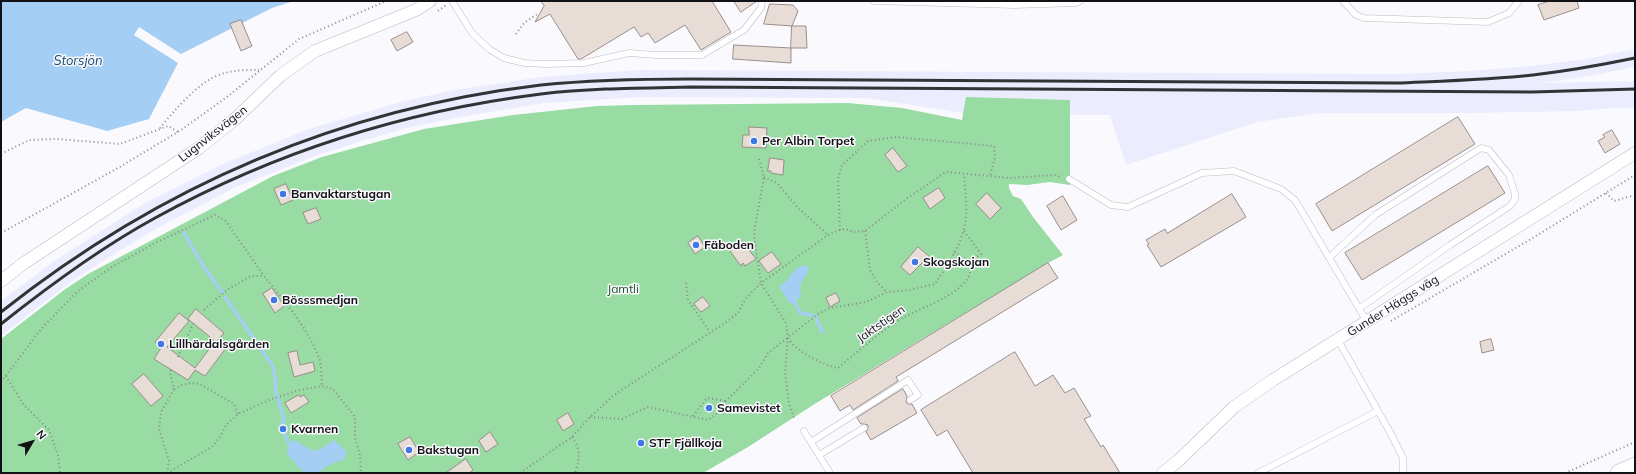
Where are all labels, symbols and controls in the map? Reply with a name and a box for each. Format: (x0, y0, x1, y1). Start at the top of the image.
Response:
water label: Storsjön (53, 53, 103, 69)
street label: Lugnviksvägen (176, 103, 250, 165)
place label: Per Albin Torpet (762, 134, 854, 148)
marker: Per Albin Torpet (749, 136, 759, 146)
place label: Banvaktarstugan (291, 187, 391, 201)
marker: Banvaktarstugan (278, 189, 288, 199)
place label: Fäboden (704, 238, 754, 252)
marker: Fäboden (691, 240, 701, 250)
place label: Skogskojan (923, 255, 989, 269)
marker: Skogskojan (910, 257, 920, 267)
street label: Gunder Häggs väg (1345, 272, 1441, 340)
park label: Jamtli (607, 282, 639, 296)
place label: Bösssmedjan (282, 293, 358, 307)
marker: Bösssmedjan (269, 295, 279, 305)
street label: Jaktstigen (854, 302, 908, 346)
place label: Lillhärdalsgården (169, 337, 269, 351)
marker: Lillhärdalsgården (156, 339, 166, 349)
place label: Samevistet (717, 401, 781, 415)
marker: Samevistet (704, 403, 714, 413)
north arrow (12, 422, 52, 462)
place label: Kvarnen (291, 422, 338, 436)
marker: Kvarnen (278, 424, 288, 434)
text: N (33, 427, 50, 442)
place label: STF Fjällkoja (649, 436, 722, 450)
marker: STF Fjällkoja (636, 438, 646, 448)
place label: Bakstugan (417, 443, 479, 457)
marker: Bakstugan (404, 445, 414, 455)

